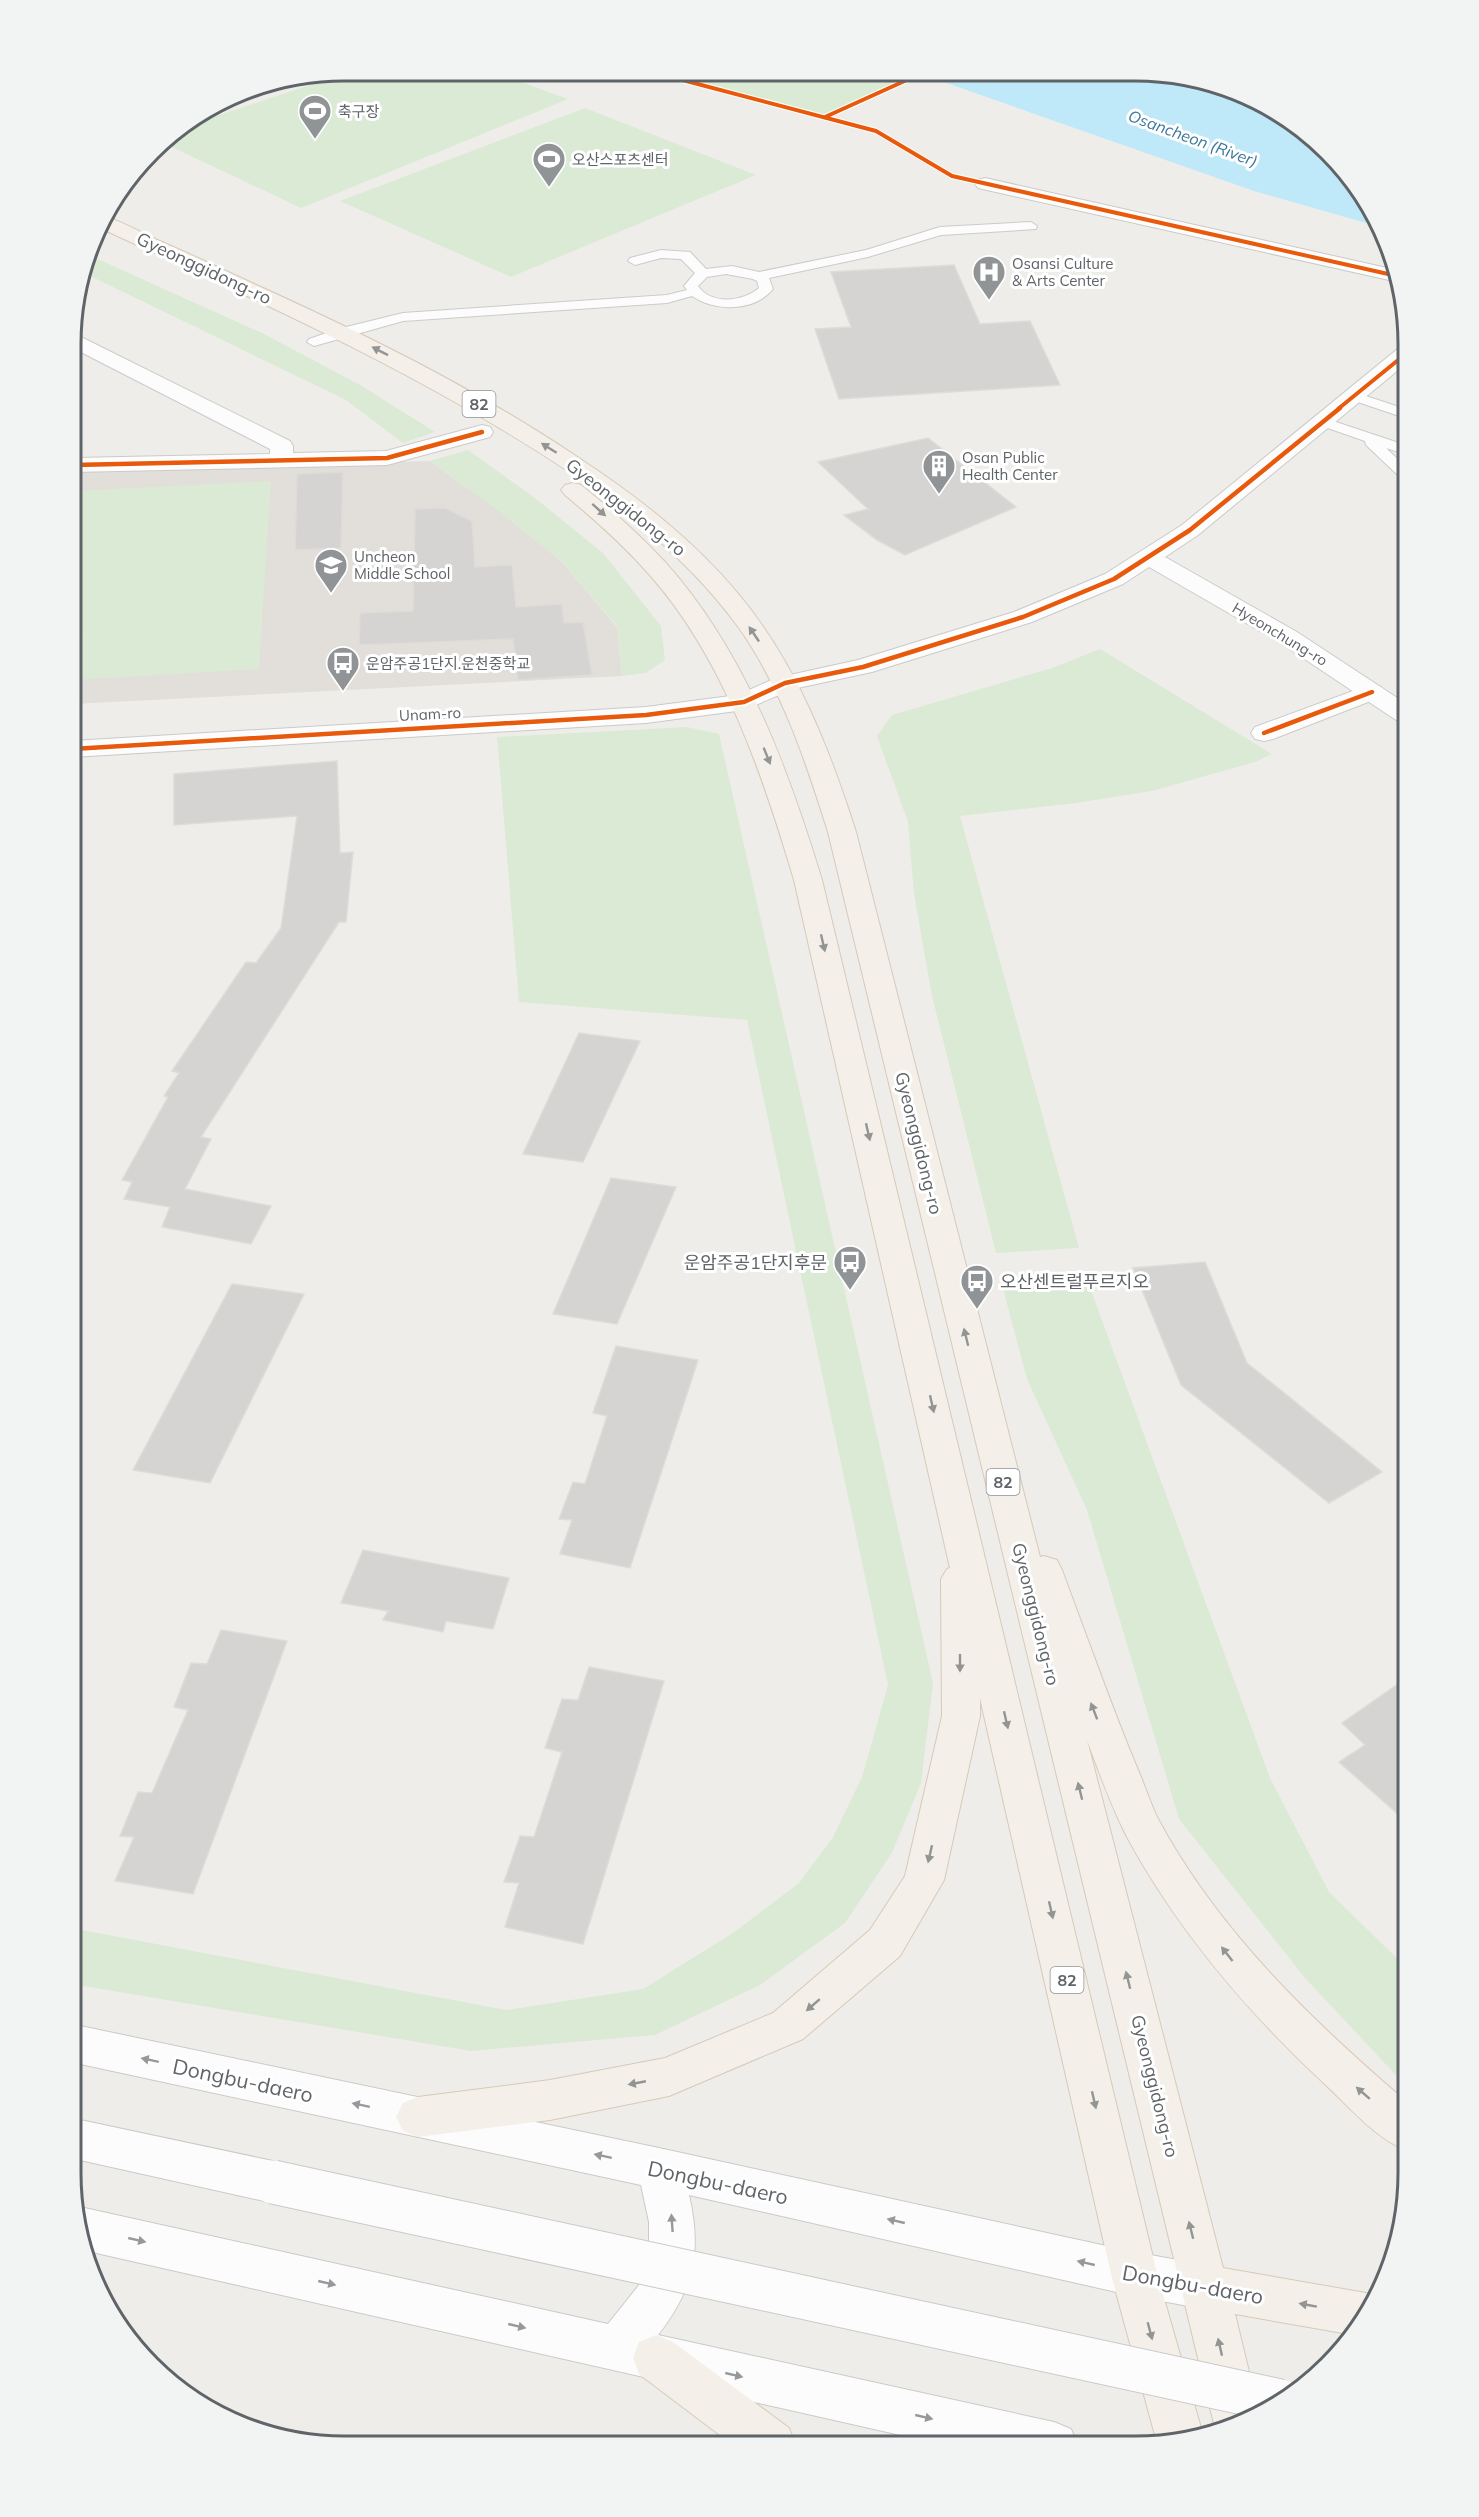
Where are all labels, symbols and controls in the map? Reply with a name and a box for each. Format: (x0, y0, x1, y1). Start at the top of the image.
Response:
sports icon: 축구장 (297, 93, 333, 140)
place label: 축구장 (338, 102, 380, 121)
water label: Osancheon (River) (1126, 105, 1260, 171)
sports icon: 오산스포츠센터 (531, 141, 567, 188)
place label: 오산스포츠센터 (572, 150, 669, 169)
street label: Gyeonggidong-ro (133, 227, 275, 309)
hospital icon: Osansi Culture & Arts Center (971, 254, 1007, 301)
place label: Osansi Culture & Arts Center (1012, 254, 1113, 290)
one-way arrow (371, 346, 388, 356)
road number: 82 (462, 391, 496, 417)
one-way arrow (541, 443, 557, 454)
building icon: Osan Public Health Center (921, 448, 957, 495)
place label: Osan Public Health Center (962, 448, 1058, 484)
street label: Gyeonggidong-ro (561, 453, 691, 561)
one-way arrow (591, 503, 606, 516)
school or university icon: Uncheon Middle School (313, 547, 349, 594)
place label: Uncheon Middle School (354, 547, 450, 583)
street label: Hyeonchung-ro (1229, 598, 1331, 670)
one-way arrow (749, 626, 760, 642)
bus stop icon: 운암주공1단지.운천중학교 (325, 645, 361, 692)
place label: 운암주공1단지.운천중학교 (366, 654, 530, 673)
street label: Unam-ro (398, 703, 462, 725)
one-way arrow (763, 747, 772, 765)
one-way arrow (818, 933, 828, 952)
street label: Gyeonggidong-ro (890, 1069, 948, 1217)
one-way arrow (863, 1123, 873, 1142)
bus stop icon: 운암주공1단지후문 (832, 1244, 868, 1291)
place label: 운암주공1단지후문 (684, 1251, 827, 1274)
bus stop icon: 오산센트럴푸르지오 (959, 1263, 995, 1310)
place label: 오산센트럴푸르지오 (1000, 1270, 1149, 1293)
one-way arrow (961, 1328, 971, 1346)
one-way arrow (927, 1395, 937, 1413)
road number: 82 (986, 1469, 1020, 1495)
street label: Gyeonggidong-ro (1007, 1540, 1065, 1688)
one-way arrow (956, 1653, 965, 1672)
one-way arrow (1089, 1701, 1099, 1719)
one-way arrow (1002, 1711, 1012, 1730)
one-way arrow (1075, 1781, 1085, 1800)
one-way arrow (924, 1845, 934, 1864)
one-way arrow (1046, 1901, 1056, 1920)
one-way arrow (1221, 1946, 1234, 1962)
road number: 82 (1050, 1967, 1084, 1993)
one-way arrow (1123, 1971, 1133, 1989)
one-way arrow (805, 1998, 821, 2011)
street label: Gyeonggidong-ro (1126, 2012, 1184, 2160)
street label: Dongbu-daero (170, 2052, 316, 2108)
one-way arrow (140, 2055, 159, 2064)
one-way arrow (627, 2079, 646, 2088)
one-way arrow (1356, 2087, 1371, 2100)
one-way arrow (1090, 2091, 1100, 2110)
one-way arrow (351, 2100, 370, 2109)
one-way arrow (594, 2151, 612, 2161)
street label: Dongbu-daero (645, 2154, 791, 2210)
one-way arrow (667, 2213, 677, 2232)
one-way arrow (886, 2216, 905, 2225)
one-way arrow (1186, 2221, 1196, 2239)
one-way arrow (127, 2236, 146, 2246)
one-way arrow (1077, 2258, 1096, 2268)
street label: Dongbu-daero (1120, 2259, 1266, 2309)
one-way arrow (318, 2279, 336, 2289)
one-way arrow (1298, 2300, 1317, 2309)
one-way arrow (508, 2322, 527, 2331)
one-way arrow (1146, 2322, 1155, 2340)
one-way arrow (1214, 2337, 1224, 2356)
one-way arrow (725, 2371, 744, 2380)
one-way arrow (915, 2413, 934, 2423)

